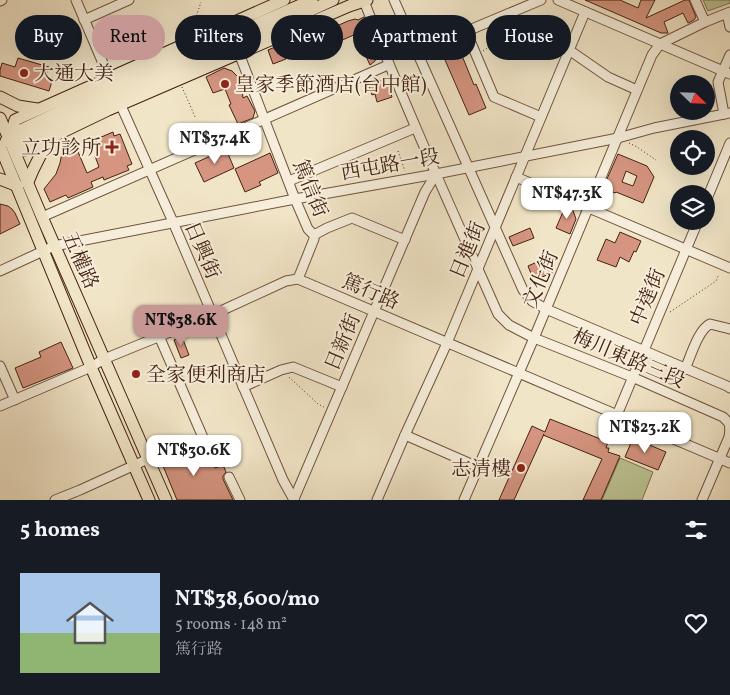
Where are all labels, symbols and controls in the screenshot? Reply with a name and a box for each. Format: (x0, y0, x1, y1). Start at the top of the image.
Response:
chip: Buy (15, 15, 82, 60)
chip: Rent (92, 15, 165, 60)
chip: Filters (175, 15, 261, 60)
chip: New (271, 15, 343, 60)
chip: Apartment (353, 15, 476, 60)
chip: House (486, 15, 571, 60)
place label: 大通大美 (34, 61, 114, 89)
marker: 大通大美 (18, 67, 30, 79)
place label: 皇家季節酒店(台中館) (235, 72, 427, 100)
north arrow (670, 75, 715, 120)
map controls (670, 75, 715, 230)
marker: 皇家季節酒店(台中館) (219, 78, 231, 90)
pin: NT$37.4K (163, 122, 267, 165)
text: NT$37.4K (180, 128, 250, 150)
button: locate (670, 130, 715, 175)
place label: 立功診所 (21, 135, 101, 163)
marker: 立功診所 (105, 140, 119, 154)
street label: 西屯路一段 (339, 143, 442, 188)
street label: 篤信街 (285, 156, 333, 222)
pin: NT$47.3K (515, 178, 619, 220)
text: NT$47.3K (532, 183, 602, 205)
button: layers (670, 185, 715, 230)
street label: 日興街 (177, 218, 226, 284)
street label: 日進街 (444, 218, 493, 284)
street label: 五權路 (54, 228, 104, 294)
street label: 文化街 (517, 247, 566, 313)
street label: 中達街 (624, 265, 673, 331)
street label: 篤行路 (337, 268, 403, 317)
pin: NT$38.6K (129, 304, 233, 347)
text: NT$38.6K (145, 310, 217, 332)
street label: 日新街 (319, 310, 368, 376)
street label: 梅川東路三段 (568, 324, 689, 396)
place label: 全家便利商店 (146, 362, 266, 390)
marker: 全家便利商店 (130, 368, 142, 380)
pin: NT$23.2K (593, 412, 697, 454)
text: NT$23.2K (609, 417, 681, 439)
pin: NT$30.6K (142, 434, 246, 477)
text: NT$30.6K (157, 440, 231, 462)
place label: 志清樓 (451, 456, 511, 484)
marker: 志清樓 (515, 462, 527, 474)
text: 5 homes (20, 516, 100, 545)
icon: filters (682, 516, 710, 544)
text: NT$38,600/mo (175, 585, 320, 614)
icon: home (60, 593, 120, 653)
icon: heart (682, 609, 710, 637)
text: 5 rooms · 148 m² (175, 614, 287, 636)
text: 篤行路 (175, 639, 223, 661)

